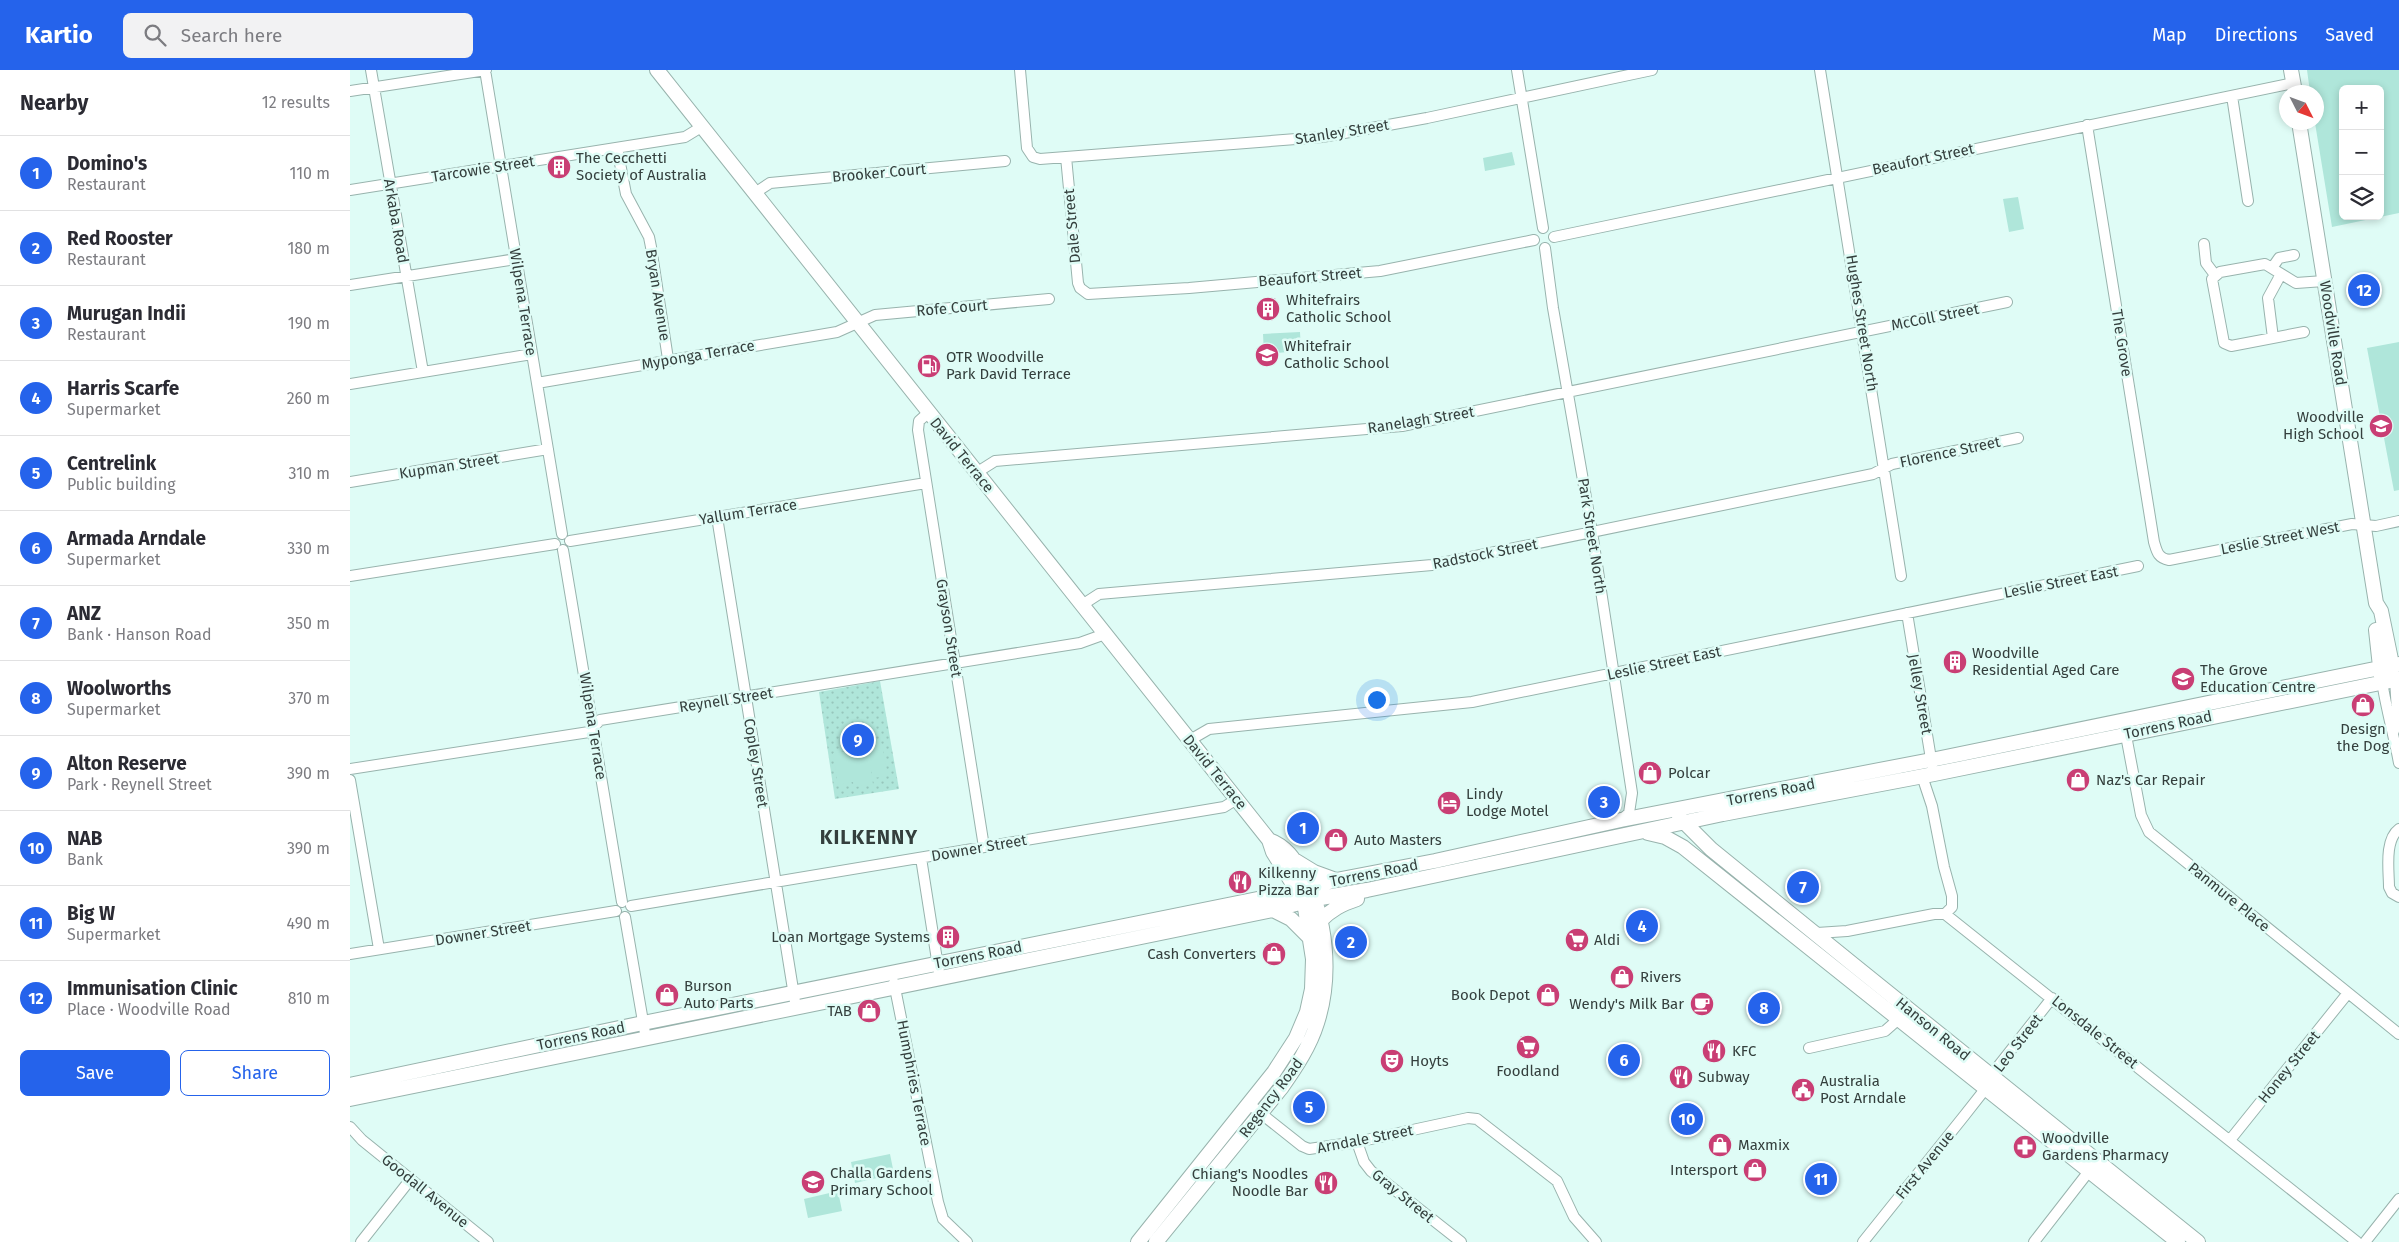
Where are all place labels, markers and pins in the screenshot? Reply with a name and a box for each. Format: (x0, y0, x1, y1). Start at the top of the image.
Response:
place label: The Cecchetti Society of Australia (576, 149, 707, 184)
building icon: The Cecchetti Society of Australia (546, 154, 572, 180)
pin: 12 (2348, 271, 2380, 309)
place label: Whitefrairs Catholic School (1286, 291, 1392, 326)
building icon: Whitefrairs Catholic School (1255, 296, 1281, 322)
place label: Whitefrair Catholic School (1284, 337, 1390, 372)
school or university icon: Whitefrair Catholic School (1254, 342, 1280, 368)
place label: OTR Woodville Park David Terrace (946, 348, 1071, 383)
fuel station icon: OTR Woodville Park David Terrace (916, 353, 942, 379)
place label: Woodville High School (2283, 408, 2365, 443)
school or university icon: Woodville High School (2368, 413, 2394, 439)
place label: Woodville Residential Aged Care (1972, 644, 2119, 679)
building icon: Woodville Residential Aged Care (1942, 649, 1968, 675)
place label: The Grove Education Centre (2200, 661, 2316, 696)
school or university icon: The Grove Education Centre (2170, 666, 2196, 692)
shop icon: Design the Dog (2350, 692, 2376, 718)
place label: Design the Dog (2337, 720, 2389, 755)
pin: 9 (842, 721, 874, 759)
shop icon: Polcar (1637, 760, 1663, 786)
place label: Polcar (1668, 764, 1711, 782)
shop icon: Naz's Car Repair (2065, 767, 2091, 793)
place label: Naz's Car Repair (2096, 771, 2205, 789)
pin: 3 (1588, 783, 1620, 821)
place label: Lindy Lodge Motel (1466, 785, 1549, 820)
hotel icon: Lindy Lodge Motel (1436, 790, 1462, 816)
pin: 1 (1287, 809, 1319, 847)
shop icon: Auto Masters (1323, 827, 1349, 853)
place label: Auto Masters (1354, 831, 1442, 849)
place label: Kilkenny Pizza Bar (1258, 864, 1319, 899)
pin: 7 (1787, 868, 1819, 906)
restaurant icon: Kilkenny Pizza Bar (1227, 869, 1253, 895)
pin: 4 (1626, 907, 1658, 945)
pin: 2 (1335, 923, 1367, 961)
building icon: Loan Mortgage Systems (935, 924, 961, 950)
supermarket icon: Aldi (1564, 927, 1590, 953)
place label: Loan Mortgage Systems (771, 928, 930, 946)
place label: Aldi (1594, 931, 1620, 949)
shop icon: Cash Converters (1261, 941, 1287, 967)
place label: Cash Converters (1147, 945, 1256, 963)
shop icon: Rivers (1609, 964, 1635, 990)
place label: Rivers (1640, 968, 1681, 986)
place label: Burson Auto Parts (684, 977, 754, 1012)
shop icon: Burson Auto Parts (654, 982, 680, 1008)
shop icon: Book Depot (1535, 982, 1561, 1008)
place label: Book Depot (1451, 986, 1531, 1004)
pin: 8 (1748, 989, 1780, 1027)
cafe icon: Wendy's Milk Bar (1689, 991, 1715, 1017)
place label: Wendy's Milk Bar (1569, 995, 1684, 1013)
shop icon: TAB (856, 998, 882, 1024)
place label: TAB (827, 1002, 852, 1020)
supermarket icon: Foodland (1515, 1034, 1541, 1060)
restaurant icon: KFC (1701, 1038, 1727, 1064)
pin: 6 (1608, 1041, 1640, 1079)
place label: KFC (1732, 1042, 1757, 1060)
theatre icon: Hoyts (1379, 1048, 1405, 1074)
place label: Hoyts (1410, 1052, 1449, 1070)
place label: Foodland (1496, 1062, 1560, 1080)
restaurant icon: Subway (1668, 1064, 1694, 1090)
place label: Subway (1698, 1068, 1750, 1086)
place label: Australia Post Arndale (1820, 1072, 1906, 1107)
public building icon: Australia Post Arndale (1790, 1077, 1816, 1103)
pin: 5 (1293, 1088, 1325, 1126)
pin: 10 (1671, 1100, 1703, 1138)
place label: Woodville Gardens Pharmacy (2042, 1129, 2169, 1164)
shop icon: Maxmix (1707, 1132, 1733, 1158)
pharmacy icon: Woodville Gardens Pharmacy (2012, 1134, 2038, 1160)
place label: Maxmix (1738, 1136, 1790, 1154)
shop icon: Intersport (1742, 1157, 1768, 1183)
pin: 11 (1805, 1160, 1837, 1198)
place label: Intersport (1670, 1161, 1739, 1179)
place label: Challa Gardens Primary School (830, 1164, 933, 1199)
place label: Chiang's Noodles Noodle Bar (1192, 1165, 1308, 1200)
school or university icon: Challa Gardens Primary School (800, 1169, 826, 1195)
restaurant icon: Chiang's Noodles Noodle Bar (1313, 1170, 1339, 1196)

